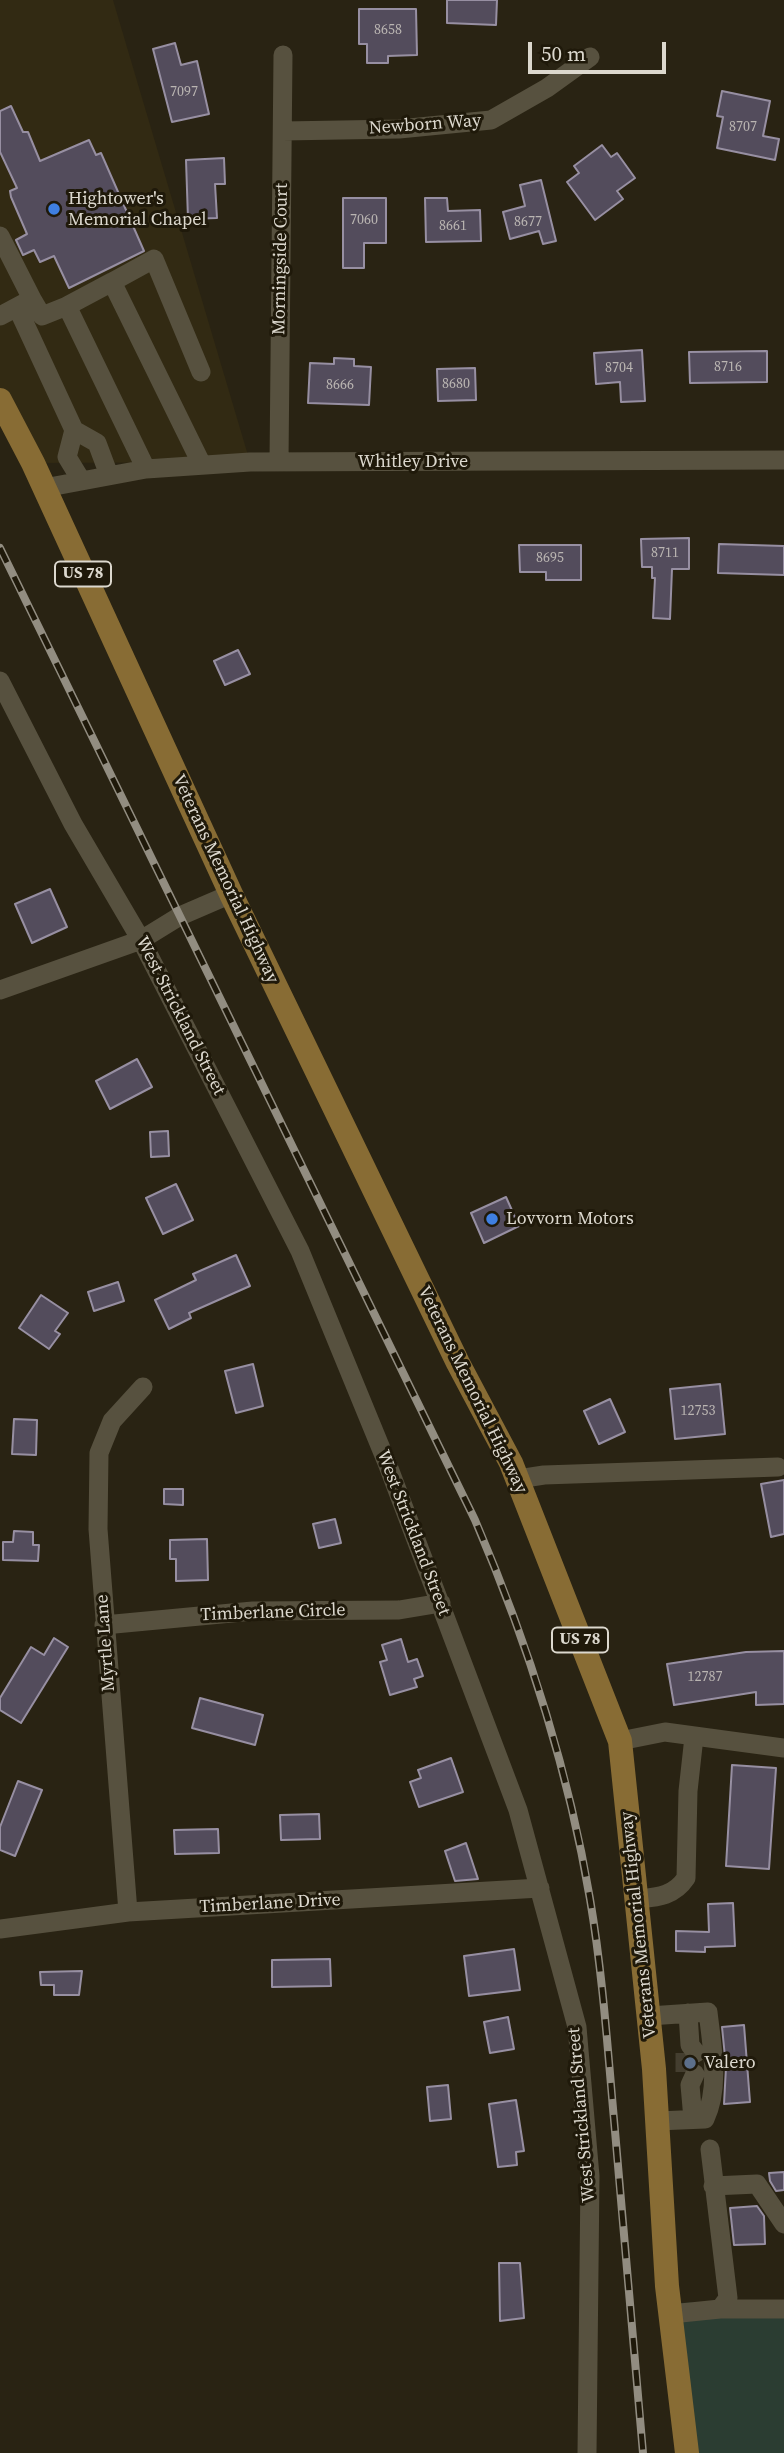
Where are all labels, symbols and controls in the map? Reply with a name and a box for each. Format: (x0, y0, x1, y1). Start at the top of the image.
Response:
house number: 8658 (374, 22, 402, 38)
scale bar (532, 28, 670, 72)
text: 50 m (541, 39, 586, 68)
house number: 7097 (170, 84, 198, 100)
street label: Newborn Way (368, 110, 482, 140)
house number: 8707 (729, 119, 757, 135)
street label: Morningside Court (269, 183, 293, 335)
place label: Hightower's Memorial Chapel (68, 188, 207, 230)
marker: Hightower's Memorial Chapel (46, 201, 62, 217)
house number: 7060 (350, 212, 378, 228)
house number: 8677 (514, 214, 542, 230)
house number: 8661 (439, 218, 467, 234)
house number: 8716 (714, 359, 742, 375)
house number: 8704 (605, 360, 633, 376)
house number: 8680 (442, 376, 470, 392)
house number: 8666 (326, 377, 354, 393)
street label: Whitley Drive (358, 451, 468, 473)
house number: 8711 (651, 545, 679, 561)
house number: 8695 (536, 550, 564, 566)
road number: US 78 (55, 562, 111, 586)
street label: Veterans Memorial Highway (167, 771, 283, 987)
street label: West Strickland Street (131, 933, 229, 1099)
place label: Lovvorn Motors (506, 1208, 634, 1230)
marker: Lovvorn Motors (484, 1211, 500, 1227)
street label: Veterans Memorial Highway (412, 1283, 532, 1497)
house number: 12753 (681, 1403, 715, 1419)
street label: West Strickland Street (371, 1447, 455, 1619)
street label: Myrtle Lane (92, 1594, 120, 1692)
street label: Timberlane Circle (200, 1600, 346, 1626)
road number: US 78 (552, 1628, 608, 1652)
house number: 12787 (688, 1669, 722, 1685)
street label: Veterans Memorial Highway (616, 1811, 662, 2039)
street label: Timberlane Drive (199, 1890, 341, 1918)
street label: West Strickland Street (564, 2027, 600, 2203)
place label: Valero (704, 2052, 756, 2074)
marker: Valero (682, 2055, 698, 2071)

